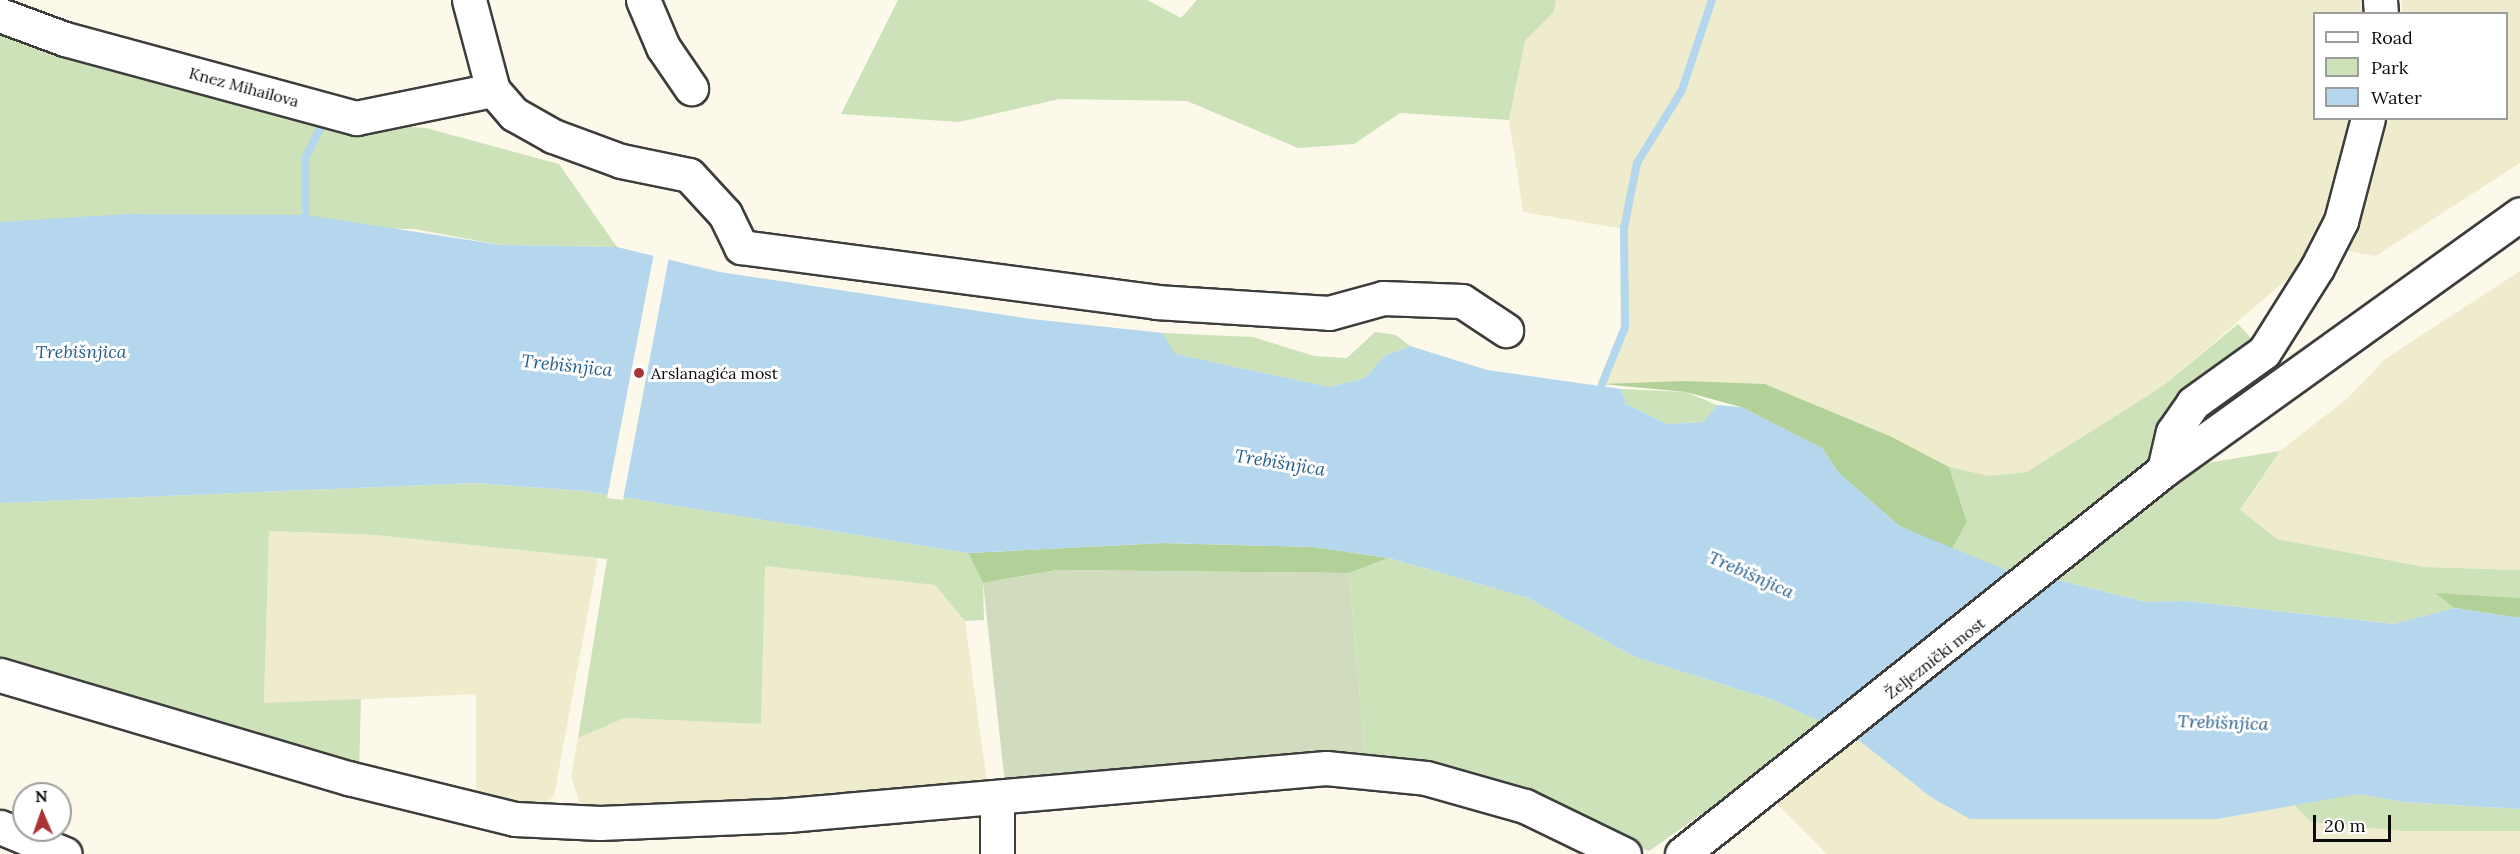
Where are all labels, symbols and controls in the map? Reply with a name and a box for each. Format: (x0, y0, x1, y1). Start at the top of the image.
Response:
legend (2313, 12, 2508, 120)
text: Road (2371, 26, 2413, 49)
text: Park (2371, 56, 2408, 79)
street label: Knez Mihailova (187, 63, 301, 111)
text: Water (2371, 86, 2422, 109)
water label: Trebišnjica (35, 341, 127, 363)
water label: Trebišnjica (521, 350, 613, 382)
place label: Arslanagića most (651, 363, 778, 383)
marker: Arslanagića most (632, 366, 646, 380)
water label: Trebišnjica (1233, 445, 1327, 481)
water label: Trebišnjica (1705, 547, 1797, 603)
street label: Željeznički most (1881, 613, 1989, 703)
water label: Trebišnjica (2177, 711, 2269, 735)
north arrow (12, 782, 72, 842)
text: N (35, 786, 48, 806)
scale bar (2316, 803, 2394, 841)
text: 20 m (2324, 814, 2366, 837)

